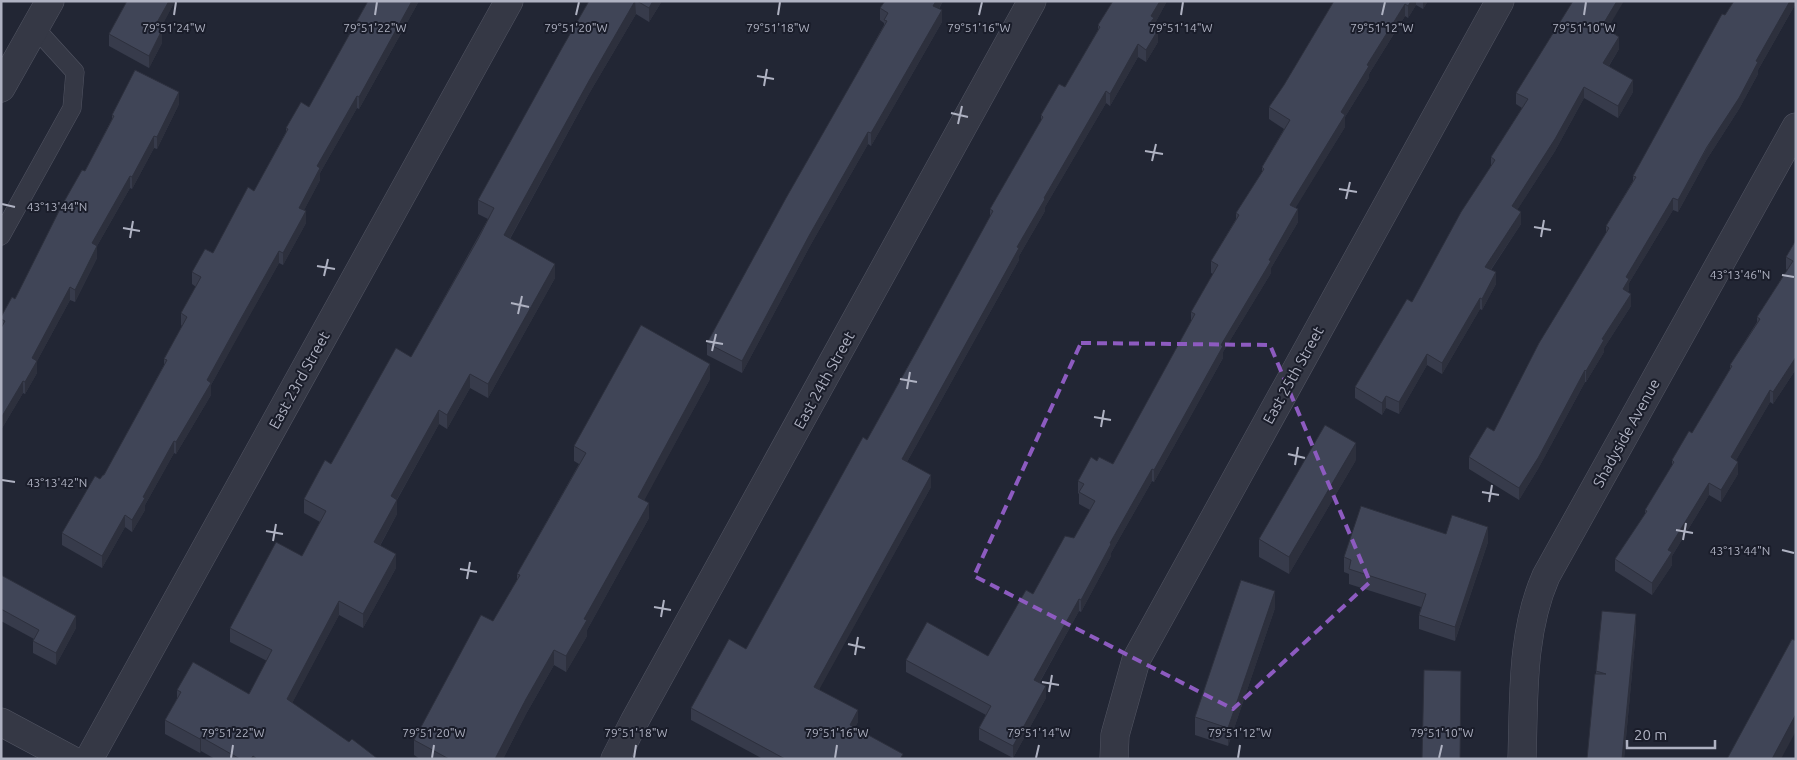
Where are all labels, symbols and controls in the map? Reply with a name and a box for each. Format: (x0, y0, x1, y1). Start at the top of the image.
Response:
text: 79°51'24"W (142, 21, 206, 34)
text: 79°51'22"W (343, 21, 407, 34)
text: 79°51'20"W (544, 21, 608, 34)
text: 79°51'18"W (746, 21, 810, 34)
text: 79°51'16"W (947, 21, 1011, 34)
text: 79°51'14"W (1149, 21, 1213, 34)
text: 79°51'12"W (1350, 21, 1414, 34)
text: 79°51'10"W (1552, 21, 1616, 34)
text: 43°13'44"N (27, 200, 87, 213)
text: 43°13'46"N (1710, 268, 1770, 281)
street label: East 25th Street (1259, 323, 1327, 427)
street label: East 23rd Street (265, 328, 333, 432)
street label: East 24th Street (790, 328, 858, 432)
street label: Shadyside Avenue (1589, 376, 1663, 490)
text: 43°13'42"N (27, 476, 87, 489)
text: 43°13'44"N (1710, 544, 1770, 557)
scale bar (1627, 718, 1714, 750)
text: 79°51'22"W (201, 726, 265, 739)
text: 79°51'20"W (402, 726, 466, 739)
text: 79°51'18"W (604, 726, 668, 739)
text: 79°51'16"W (805, 726, 869, 739)
text: 79°51'14"W (1007, 726, 1071, 739)
text: 79°51'12"W (1208, 726, 1272, 739)
text: 79°51'10"W (1410, 726, 1474, 739)
text: 20 m (1634, 726, 1667, 743)

